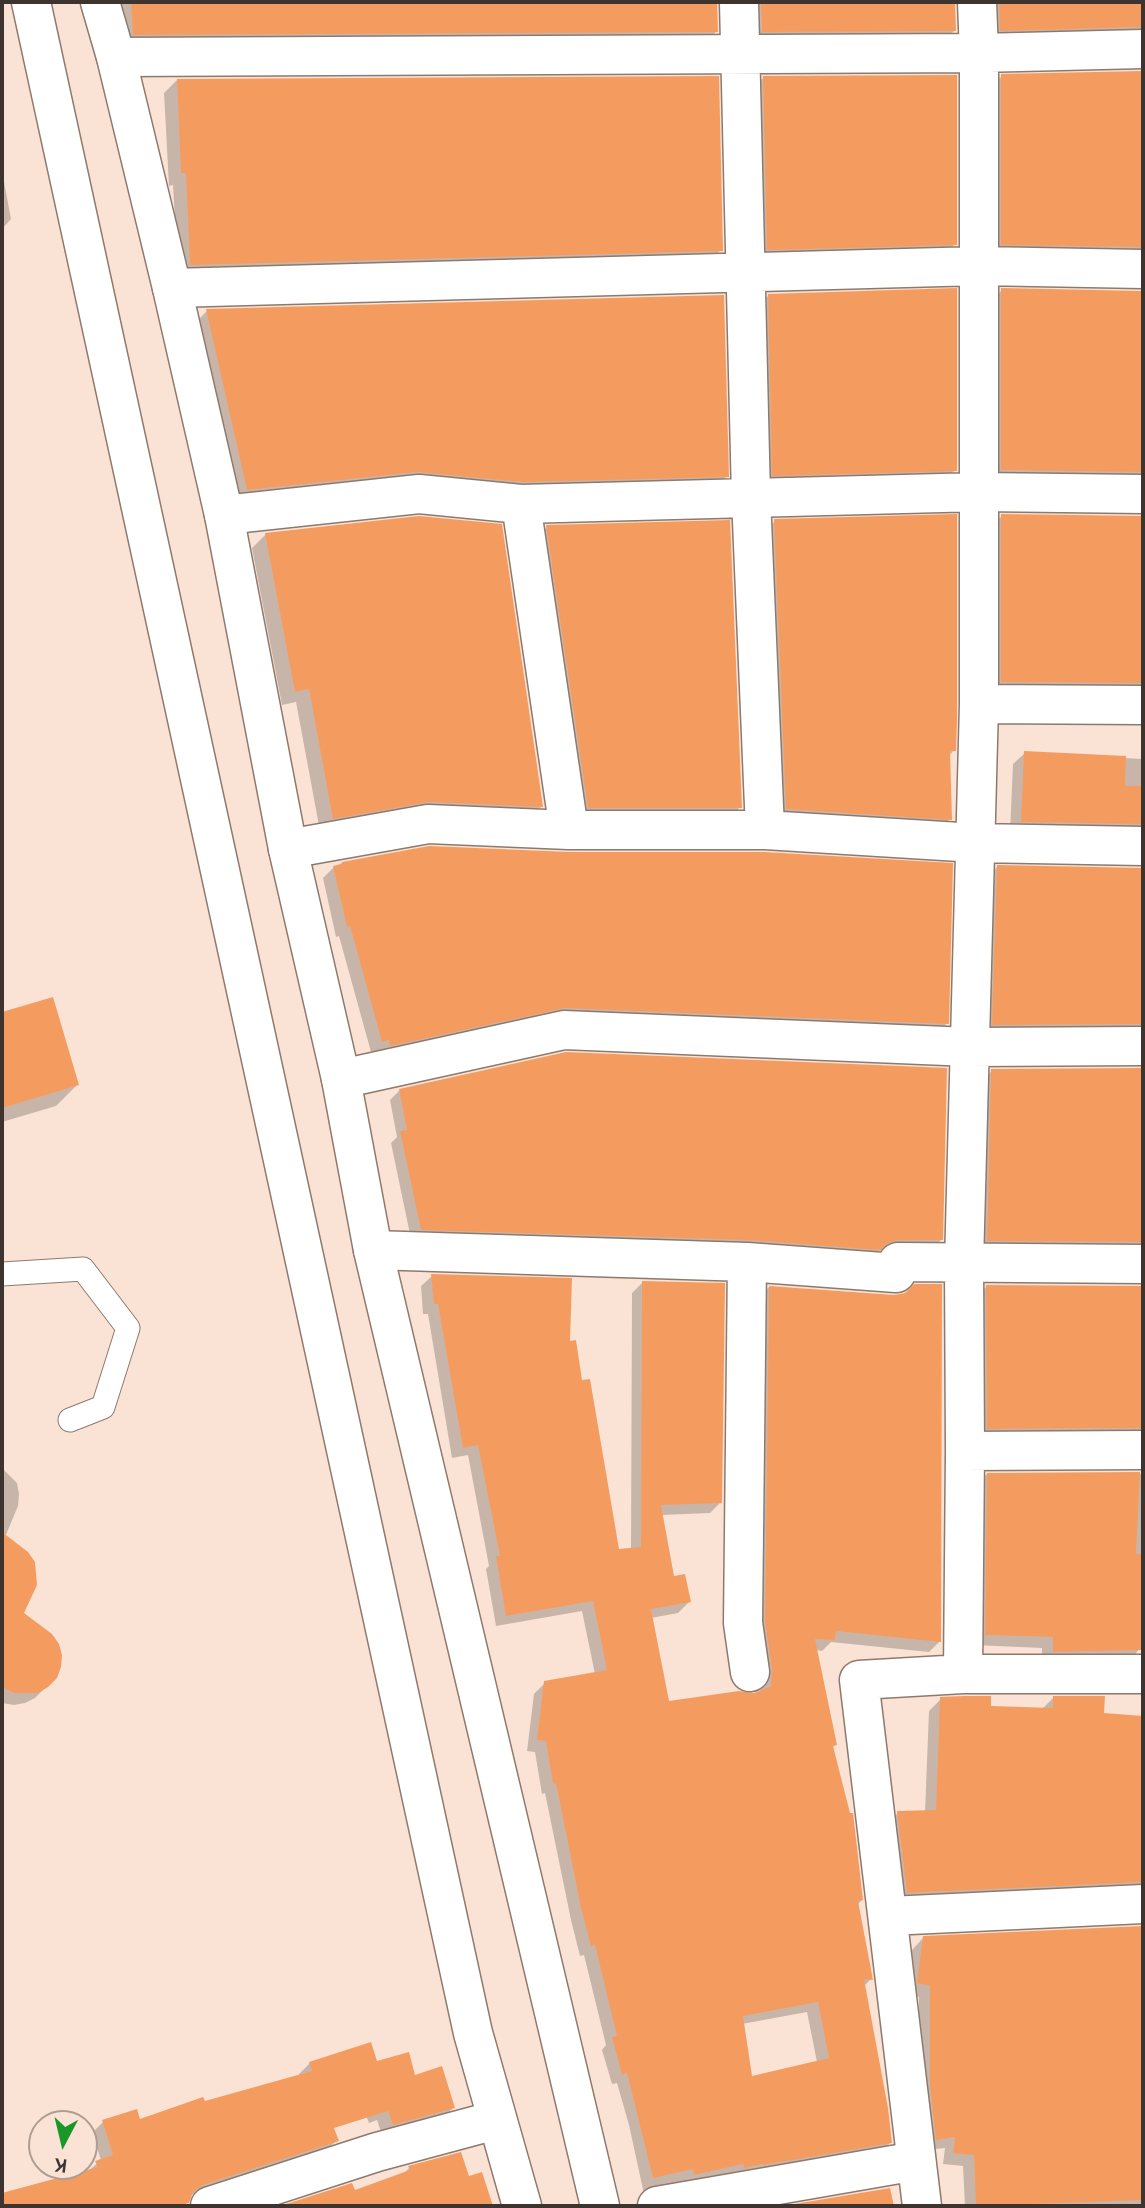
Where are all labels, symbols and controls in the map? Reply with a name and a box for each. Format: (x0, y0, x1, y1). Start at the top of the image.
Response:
north arrow (28, 2110, 98, 2180)
text: K (53, 2151, 69, 2177)

